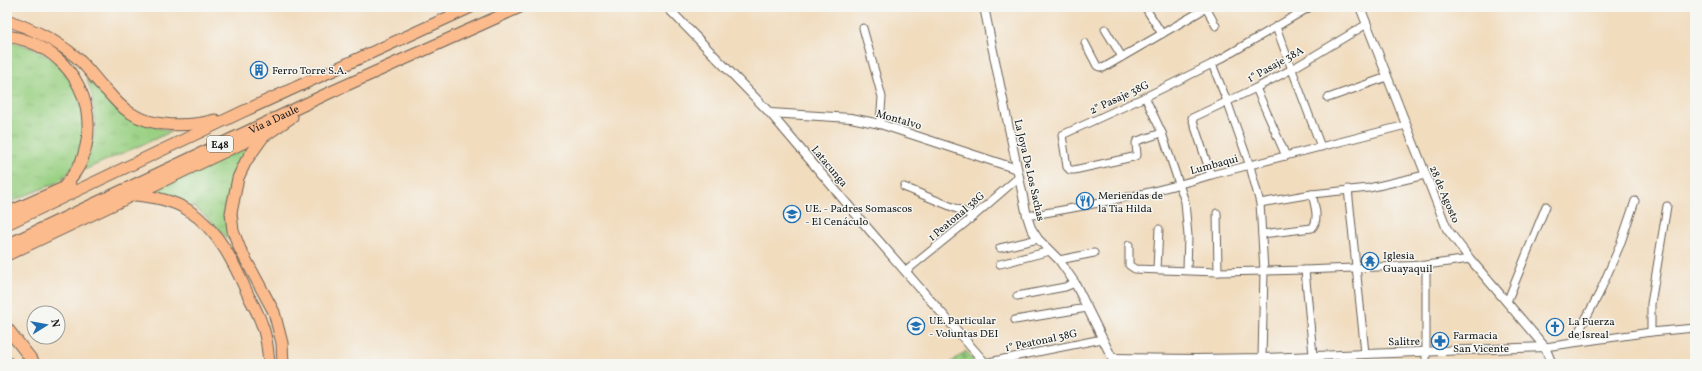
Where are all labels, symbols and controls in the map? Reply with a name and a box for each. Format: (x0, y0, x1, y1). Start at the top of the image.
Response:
street label: 1° Pasaje 38A (1245, 44, 1307, 87)
building icon: Ferro Torre S.A. (249, 60, 269, 80)
place label: Ferro Torre S.A. (272, 64, 347, 79)
street label: 2° Pasaje 38G (1087, 78, 1152, 119)
street label: Vía a Daule (247, 102, 302, 139)
street label: Montalvo (874, 107, 923, 134)
street label: La Joya De Los Sachas (1010, 118, 1048, 223)
road number: E48 (207, 136, 233, 152)
street label: Latacunga (807, 143, 851, 191)
street label: Lumbaqui (1189, 152, 1240, 179)
street label: 28 de Agosto (1425, 164, 1462, 226)
street label: 1 Peatonal 38G (925, 189, 988, 245)
place label: Meriendas de la Tia Hilda (1098, 189, 1163, 217)
restaurant icon: Meriendas de la Tia Hilda (1075, 191, 1095, 211)
place label: UE. - Padres Somascos - El Cenáculo (805, 202, 913, 230)
school or university icon: UE. - Padres Somascos - El Cenáculo (782, 204, 802, 224)
place label: Iglesia Guayaquil (1383, 249, 1433, 277)
temple icon: Iglesia Guayaquil (1360, 251, 1380, 271)
north arrow (26, 305, 66, 345)
place label: UE. Particular - Voluntas DEI (929, 314, 998, 342)
place label: La Fuerza de Isreal (1568, 315, 1615, 343)
school or university icon: UE. Particular - Voluntas DEI (906, 316, 926, 336)
church icon: La Fuerza de Isreal (1545, 317, 1565, 337)
text: N (46, 318, 62, 329)
street label: 1° Peatonal 38G (1004, 326, 1079, 356)
place label: Farmacia San Vicente (1453, 329, 1509, 357)
pharmacy icon: Farmacia San Vicente (1430, 331, 1450, 351)
street label: Salitre (1388, 335, 1420, 350)

